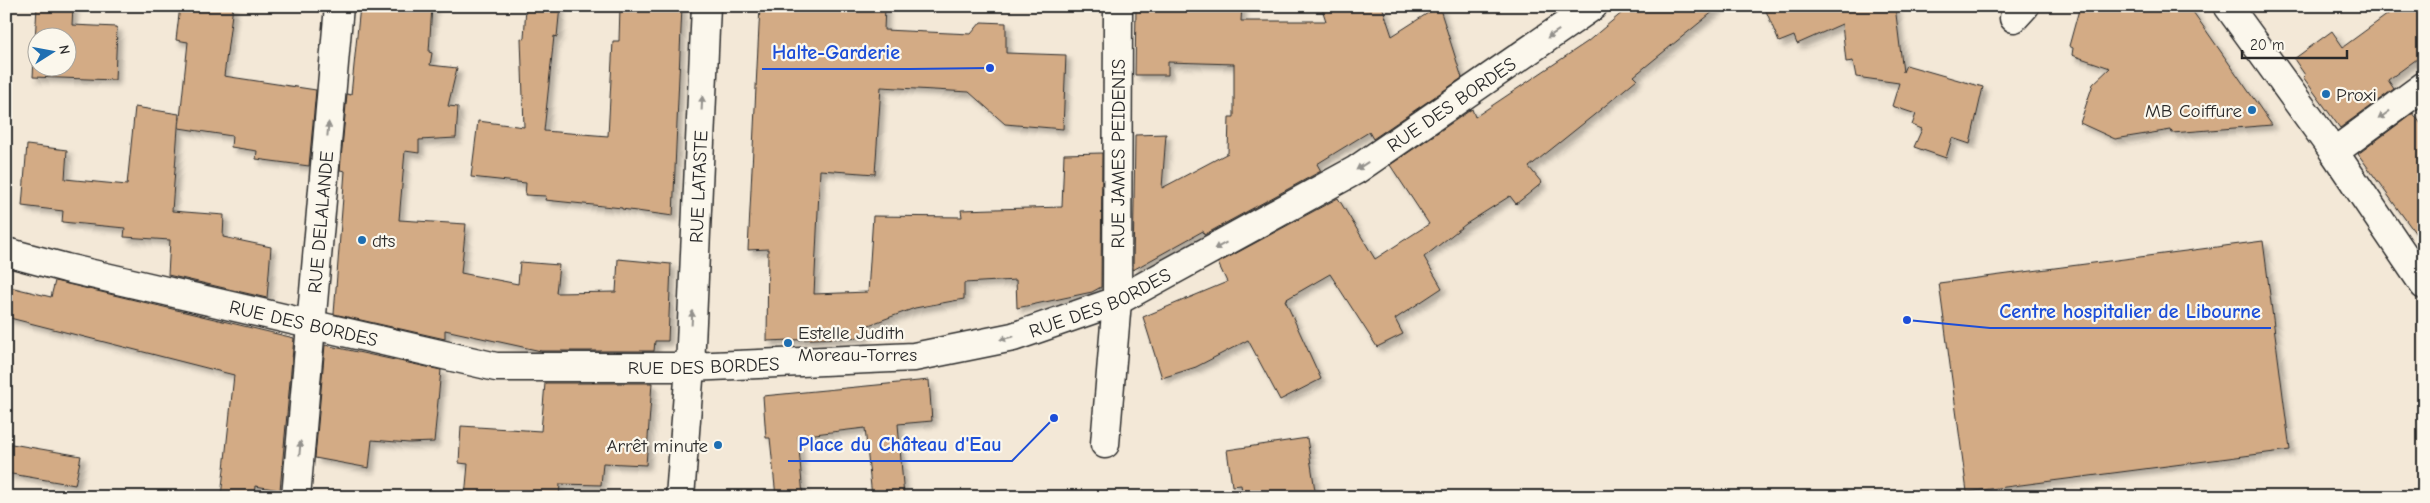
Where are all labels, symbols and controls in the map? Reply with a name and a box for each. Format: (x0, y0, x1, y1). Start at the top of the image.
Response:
north arrow (28, 28, 78, 78)
scale bar (2242, 28, 2348, 60)
one-way arrow (1546, 29, 1560, 39)
callout: Halte-Garderie (762, 34, 910, 69)
text: 20 m (2250, 36, 2284, 54)
text: Halte-Garderie (772, 41, 900, 64)
text: N (55, 44, 73, 56)
street label: RUE DES BORDES (1383, 53, 1521, 157)
street label: RUE JAMES PEIDENIS (1107, 59, 1130, 248)
place label: Proxi (2336, 84, 2377, 106)
marker: Proxi (2320, 88, 2332, 100)
one-way arrow (698, 95, 706, 111)
place label: MB Coiffure (2145, 100, 2242, 122)
marker: MB Coiffure (2246, 104, 2258, 116)
one-way arrow (2378, 110, 2391, 120)
one-way arrow (324, 121, 332, 137)
street label: RUE LATASTE (686, 130, 712, 243)
street label: RUE DELALANDE (304, 150, 338, 294)
one-way arrow (1355, 161, 1368, 171)
place label: dts (372, 230, 396, 252)
marker: dts (356, 234, 368, 246)
one-way arrow (1213, 241, 1227, 250)
street label: RUE DES BORDES (1026, 264, 1175, 343)
callout: Centre hospitalier de Libourne (1990, 293, 2271, 328)
street label: RUE DES BORDES (227, 296, 380, 351)
text: Centre hospitalier de Libourne (1999, 300, 2261, 323)
one-way arrow (689, 310, 697, 326)
place label: Estelle Judith Moreau-Torres (798, 322, 917, 366)
one-way arrow (1000, 334, 1015, 342)
marker: Estelle Judith Moreau-Torres (782, 337, 794, 349)
street label: RUE DES BORDES (628, 353, 780, 379)
callout: Place du Château d'Eau (788, 426, 1012, 461)
text: Place du Château d'Eau (798, 433, 1002, 456)
place label: Arrêt minute (607, 435, 708, 457)
marker: Arrêt minute (712, 439, 724, 451)
one-way arrow (296, 440, 304, 456)

